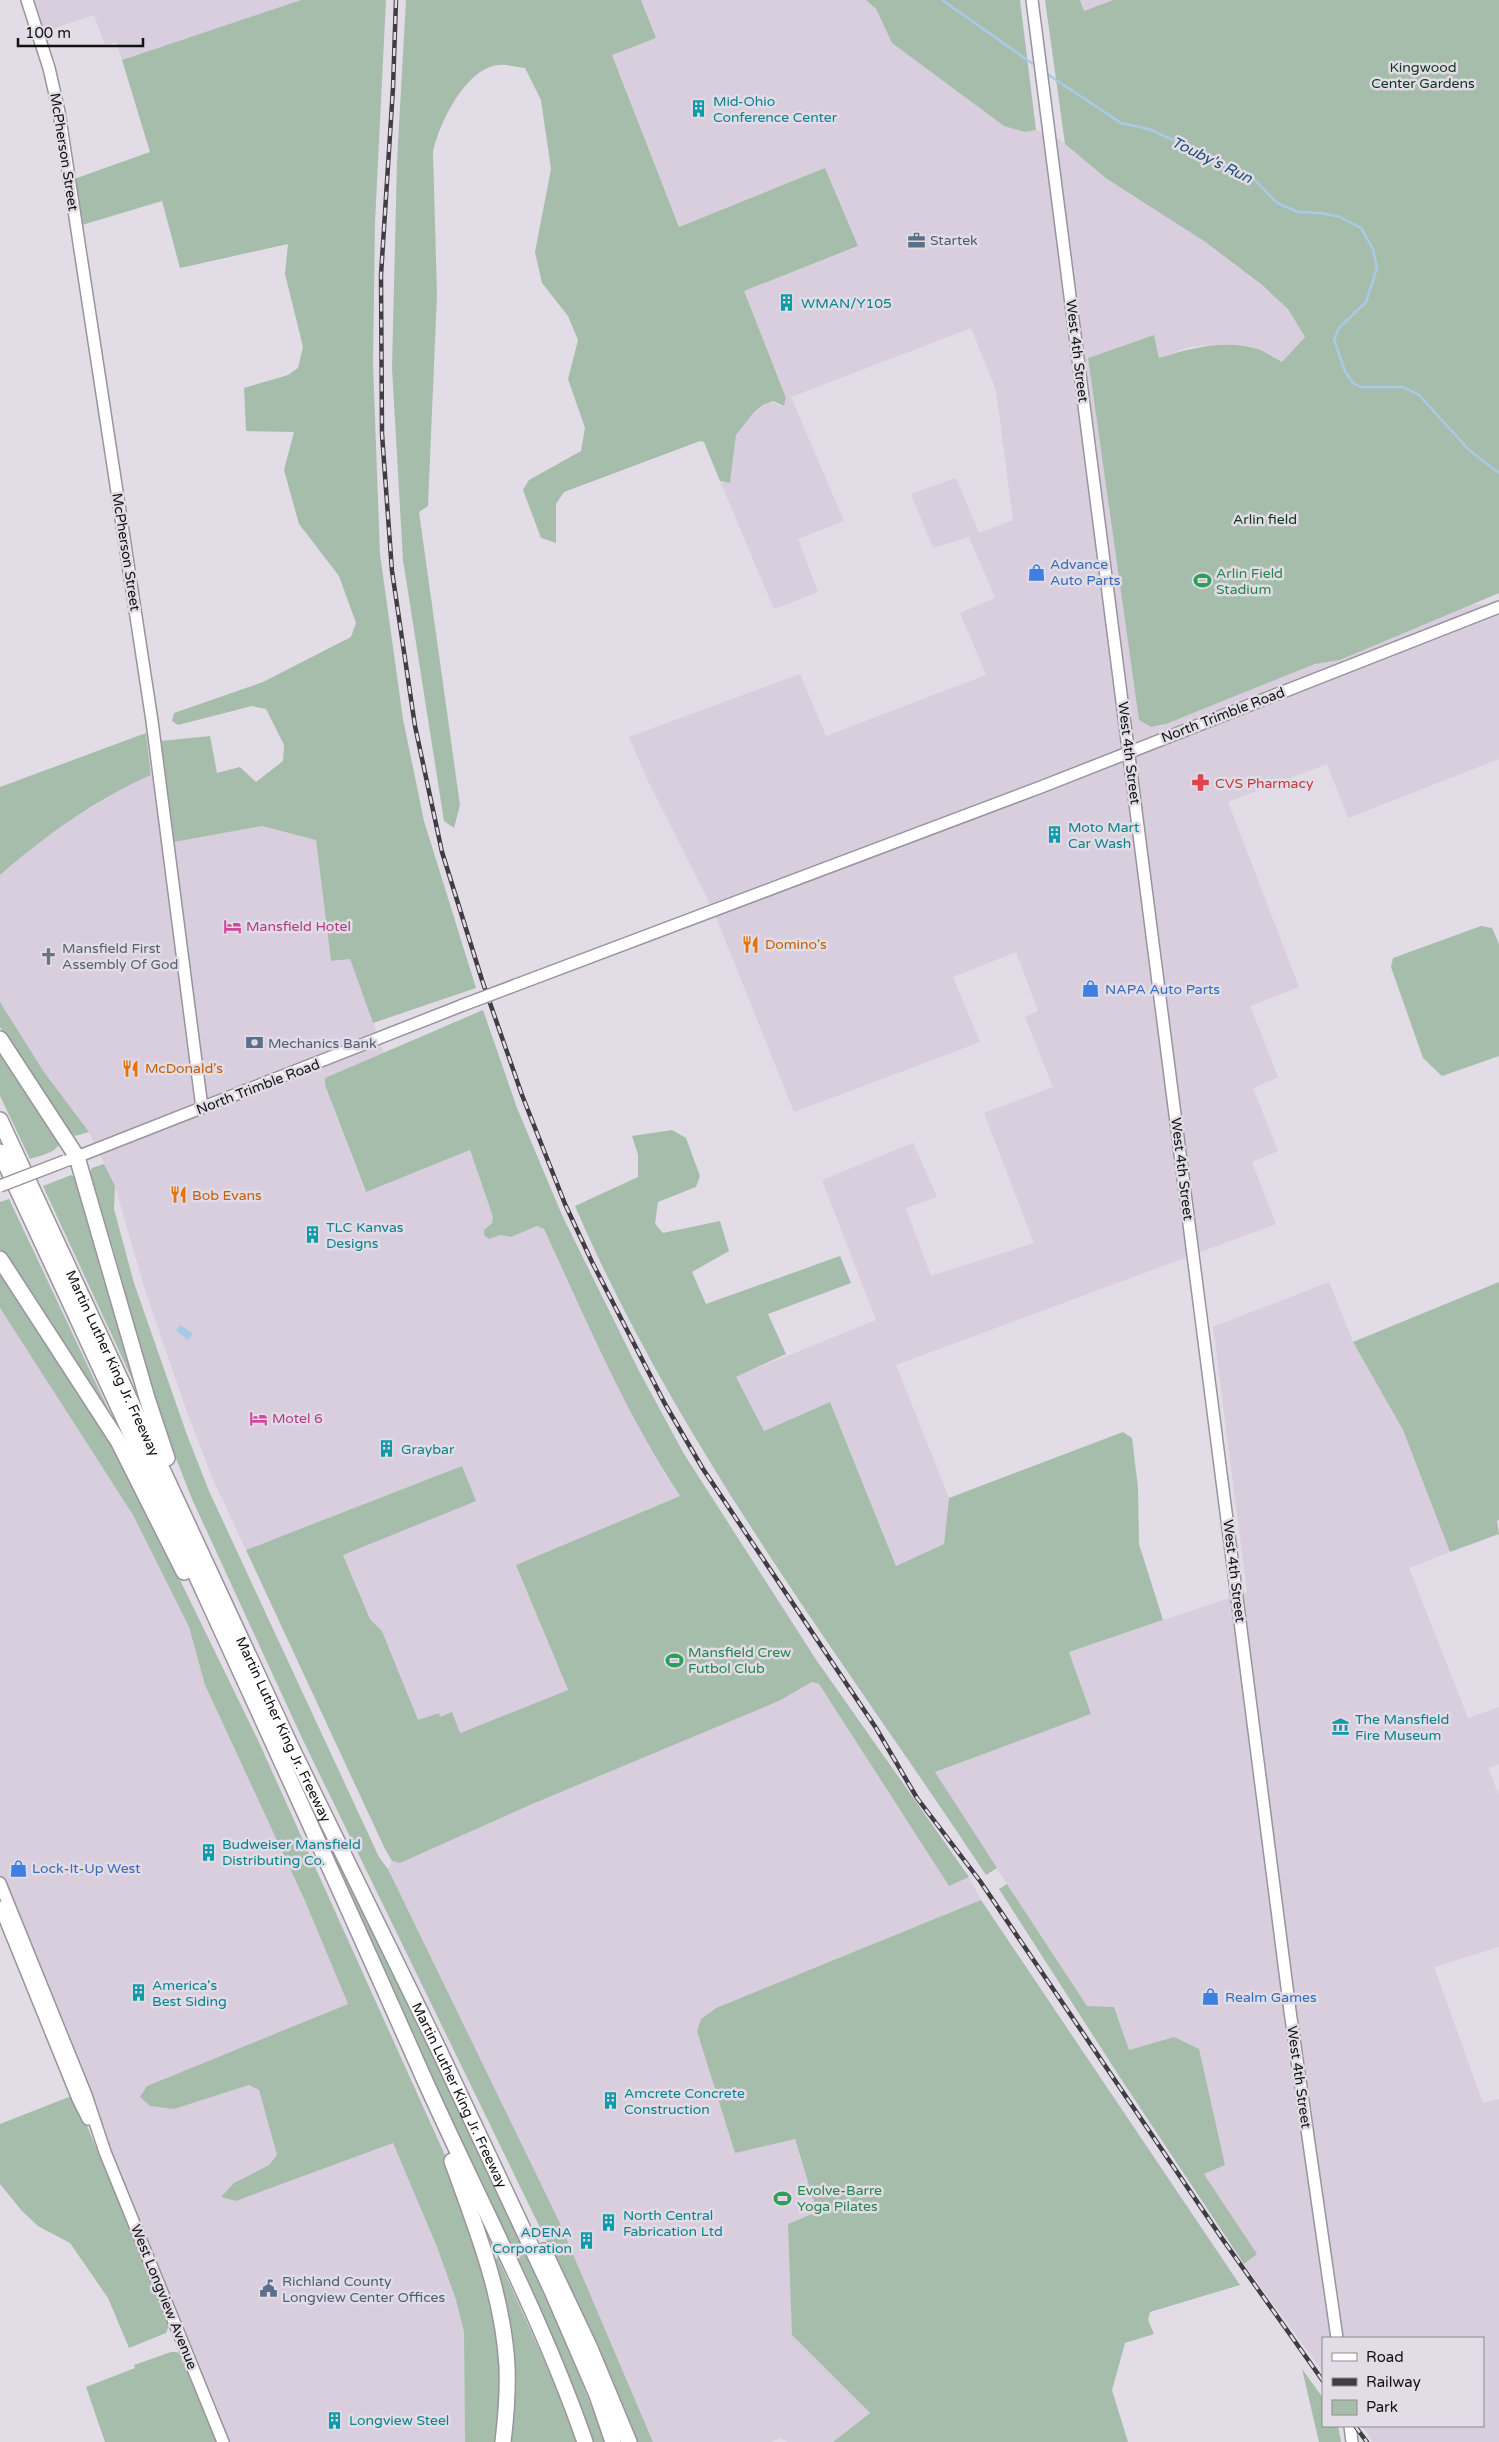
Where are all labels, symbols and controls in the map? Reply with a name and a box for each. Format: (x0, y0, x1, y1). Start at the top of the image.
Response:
scale bar (18, 15, 142, 47)
text: 100 m (25, 24, 71, 42)
park label: Kingwood Center Gardens (1371, 59, 1475, 92)
street label: McPherson Street (46, 92, 82, 213)
place label: Mid-Ohio Conference Center (713, 93, 838, 126)
building icon: Mid-Ohio Conference Center (689, 99, 709, 119)
water label: Touby's Run (1169, 133, 1256, 188)
office icon: Startek (906, 230, 926, 250)
place label: Startek (930, 232, 978, 249)
building icon: WMAN/Y105 (777, 293, 797, 313)
place label: WMAN/Y105 (801, 295, 892, 312)
street label: West 4th Street (1062, 299, 1092, 404)
street label: McPherson Street (108, 492, 144, 613)
park label: Arlin field (1233, 511, 1297, 528)
place label: Advance Auto Parts (1050, 556, 1121, 589)
shop icon: Advance Auto Parts (1026, 562, 1046, 582)
place label: Arlin Field Stadium (1216, 565, 1283, 598)
sports icon: Arlin Field Stadium (1192, 571, 1212, 591)
street label: North Trimble Road (1159, 684, 1287, 746)
street label: West 4th Street (1114, 701, 1144, 806)
pharmacy icon: CVS Pharmacy (1191, 773, 1211, 793)
place label: CVS Pharmacy (1215, 775, 1314, 792)
place label: Moto Mart Car Wash (1068, 819, 1140, 852)
building icon: Moto Mart Car Wash (1044, 825, 1064, 845)
hotel icon: Mansfield Hotel (222, 916, 242, 936)
place label: Mansfield Hotel (246, 918, 351, 935)
restaurant icon: Domino's (741, 934, 761, 954)
place label: Domino's (765, 936, 827, 953)
place label: Mansfield First Assembly Of God (62, 940, 178, 973)
church icon: Mansfield First Assembly Of God (38, 946, 58, 966)
shop icon: NAPA Auto Parts (1081, 979, 1101, 999)
place label: NAPA Auto Parts (1105, 981, 1220, 998)
bank icon: Mechanics Bank (244, 1033, 264, 1053)
place label: Mechanics Bank (268, 1035, 377, 1052)
street label: North Trimble Road (194, 1056, 322, 1118)
restaurant icon: McDonald's (121, 1058, 141, 1078)
place label: McDonald's (145, 1060, 223, 1077)
street label: West 4th Street (1167, 1117, 1197, 1222)
restaurant icon: Bob Evans (168, 1185, 188, 1205)
place label: Bob Evans (192, 1187, 262, 1204)
place label: TLC Kanvas Designs (326, 1219, 404, 1252)
building icon: TLC Kanvas Designs (302, 1225, 322, 1245)
street label: Martin Luther King Jr. Freeway (62, 1267, 164, 1459)
hotel icon: Motel 6 (248, 1408, 268, 1428)
place label: Motel 6 (272, 1410, 323, 1427)
building icon: Graybar (377, 1439, 397, 1459)
place label: Graybar (401, 1441, 455, 1458)
street label: West 4th Street (1219, 1519, 1249, 1624)
street label: Martin Luther King Jr. Freeway (232, 1634, 335, 1825)
place label: Mansfield Crew Futbol Club (688, 1644, 791, 1677)
sports icon: Mansfield Crew Futbol Club (664, 1650, 684, 1670)
place label: The Mansfield Fire Museum (1355, 1711, 1449, 1744)
museum icon: The Mansfield Fire Museum (1331, 1717, 1351, 1737)
place label: Budweiser Mansfield Distributing Co. (222, 1836, 361, 1869)
building icon: Budweiser Mansfield Distributing Co. (198, 1842, 218, 1862)
shop icon: Lock-It-Up West (8, 1858, 28, 1878)
place label: Lock-It-Up West (32, 1860, 141, 1877)
place label: America's Best Siding (152, 1977, 227, 2010)
building icon: America's Best Siding (128, 1983, 148, 2003)
shop icon: Realm Games (1201, 1987, 1221, 2007)
place label: Realm Games (1225, 1989, 1317, 2006)
street label: Martin Luther King Jr. Freeway (408, 1999, 511, 2191)
street label: West 4th Street (1283, 2025, 1315, 2130)
place label: Amcrete Concrete Construction (624, 2085, 745, 2118)
building icon: Amcrete Concrete Construction (600, 2091, 620, 2111)
place label: Evolve-Barre Yoga Pilates (797, 2182, 882, 2215)
sports icon: Evolve-Barre Yoga Pilates (773, 2188, 793, 2208)
place label: North Central Fabrication Ltd (623, 2207, 723, 2240)
building icon: North Central Fabrication Ltd (599, 2213, 619, 2233)
street label: West Longview Avenue (127, 2222, 201, 2372)
place label: ADENA Corporation (492, 2224, 572, 2257)
building icon: ADENA Corporation (576, 2230, 596, 2250)
place label: Richland County Longview Center Offices (282, 2273, 446, 2306)
public building icon: Richland County Longview Center Offices (258, 2279, 278, 2299)
legend (1322, 2337, 1484, 2427)
text: Road (1366, 2348, 1404, 2366)
text: Railway (1366, 2373, 1421, 2391)
text: Park (1366, 2398, 1398, 2416)
building icon: Longview Steel (325, 2410, 345, 2430)
place label: Longview Steel (349, 2412, 449, 2429)

